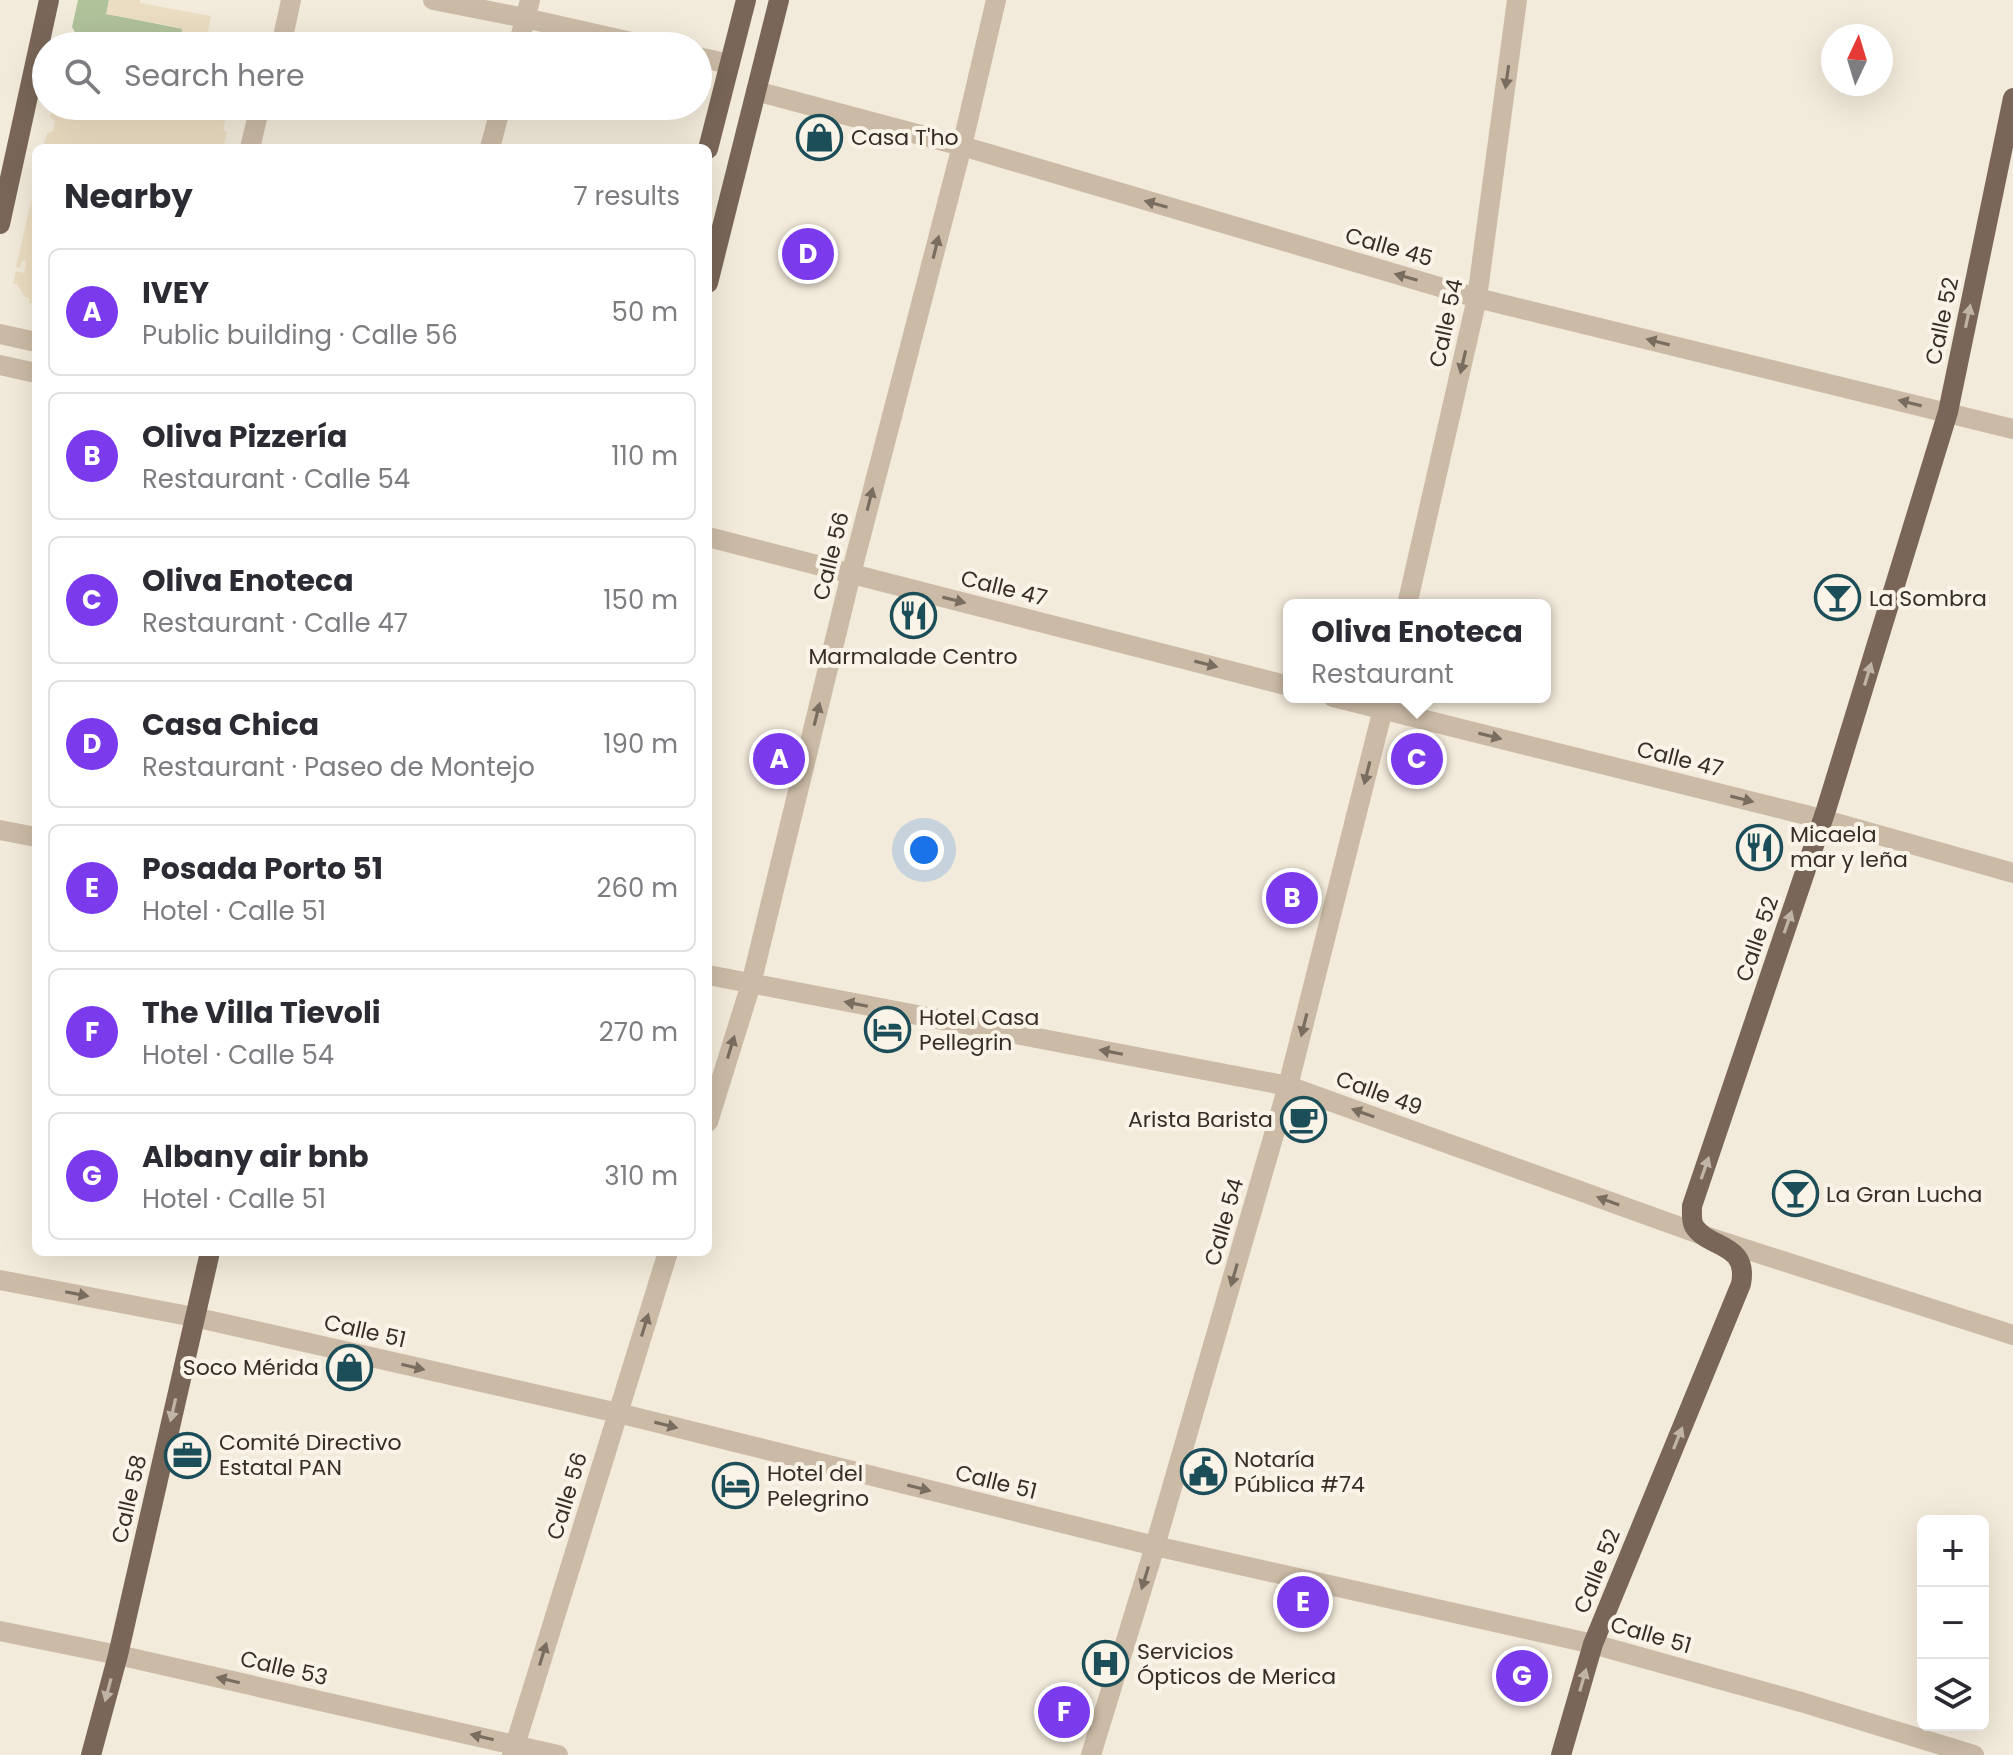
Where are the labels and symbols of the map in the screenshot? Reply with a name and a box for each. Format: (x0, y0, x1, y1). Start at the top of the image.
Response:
north arrow (1821, 24, 1893, 96)
one-way arrow (1500, 65, 1513, 90)
shop icon: Casa T'ho (796, 113, 844, 161)
place label: Casa T'ho (851, 122, 959, 153)
one-way arrow (1144, 197, 1168, 210)
street label: Calle 45 (1342, 220, 1436, 274)
pin: D (782, 224, 834, 284)
one-way arrow (930, 235, 943, 260)
one-way arrow (1393, 270, 1417, 283)
street label: Calle 52 (1918, 274, 1966, 368)
street label: Calle 54 (1421, 276, 1471, 370)
one-way arrow (1962, 303, 1974, 328)
one-way arrow (1645, 335, 1670, 347)
one-way arrow (1456, 349, 1469, 374)
one-way arrow (1898, 397, 1923, 409)
one-way arrow (865, 486, 877, 511)
street label: Calle 56 (805, 509, 857, 603)
street label: Calle 47 (958, 562, 1050, 614)
bar icon: La Sombra (1814, 574, 1862, 622)
place label: La Sombra (1869, 583, 1987, 614)
restaurant icon: Marmalade Centro (889, 591, 937, 639)
one-way arrow (941, 595, 966, 607)
place label: Marmalade Centro (808, 641, 1018, 672)
one-way arrow (1193, 659, 1218, 671)
one-way arrow (1862, 662, 1874, 686)
one-way arrow (811, 701, 823, 726)
pin: A (753, 729, 805, 789)
pin: C (1391, 729, 1443, 789)
one-way arrow (1478, 731, 1503, 743)
street label: Calle 47 (1634, 733, 1726, 785)
one-way arrow (1360, 760, 1372, 785)
one-way arrow (1730, 794, 1755, 806)
place label: Micaela mar y leña (1790, 819, 1908, 875)
restaurant icon: Micaela mar y leña (1735, 823, 1783, 871)
your location (904, 830, 944, 870)
pin: B (1266, 868, 1318, 928)
street label: Calle 52 (1728, 892, 1786, 986)
one-way arrow (1783, 909, 1795, 933)
one-way arrow (843, 997, 868, 1009)
place label: Hotel Casa Pellegrin (919, 1002, 1039, 1058)
hotel icon: Hotel Casa Pellegrin (864, 1006, 912, 1054)
one-way arrow (1297, 1012, 1309, 1037)
one-way arrow (725, 1035, 738, 1059)
one-way arrow (1098, 1046, 1123, 1058)
street label: Calle 49 (1331, 1063, 1427, 1123)
cafe icon: Arista Barista (1280, 1095, 1328, 1143)
place label: Arista Barista (1128, 1104, 1273, 1135)
one-way arrow (1351, 1106, 1375, 1119)
one-way arrow (1699, 1156, 1711, 1180)
bar icon: La Gran Lucha (1771, 1170, 1819, 1218)
street label: Calle 54 (1197, 1174, 1251, 1269)
place label: La Gran Lucha (1826, 1179, 1982, 1210)
one-way arrow (1596, 1194, 1620, 1207)
one-way arrow (1227, 1263, 1239, 1288)
one-way arrow (64, 1289, 89, 1301)
street label: Calle 51 (321, 1307, 409, 1355)
one-way arrow (639, 1313, 652, 1337)
shop icon: Soco Mérida (326, 1343, 374, 1391)
place label: Soco Mérida (183, 1352, 319, 1383)
one-way arrow (401, 1361, 426, 1374)
one-way arrow (167, 1397, 179, 1422)
one-way arrow (654, 1420, 679, 1432)
one-way arrow (1672, 1426, 1685, 1450)
place label: Comité Directivo Estatal PAN (219, 1427, 402, 1483)
office icon: Comité Directivo Estatal PAN (164, 1431, 212, 1479)
place label: Notaría Pública #74 (1234, 1444, 1365, 1500)
street label: Calle 56 (539, 1448, 595, 1544)
public building icon: Notaría Pública #74 (1179, 1448, 1227, 1496)
street label: Calle 58 (104, 1452, 154, 1546)
street label: Calle 51 (952, 1457, 1040, 1507)
place label: Hotel del Pelegrino (767, 1458, 869, 1514)
hotel icon: Hotel del Pelegrino (712, 1462, 760, 1510)
one-way arrow (906, 1482, 931, 1494)
street label: Calle 52 (1566, 1524, 1628, 1618)
one-way arrow (1138, 1567, 1151, 1591)
pin: E (1277, 1572, 1329, 1632)
street label: Calle 51 (1607, 1609, 1695, 1661)
place label: Servicios Ópticos de Merica (1137, 1636, 1336, 1692)
hospital icon: Servicios Ópticos de Merica (1082, 1640, 1130, 1688)
one-way arrow (537, 1641, 550, 1665)
street label: Calle 53 (237, 1643, 331, 1693)
pin: G (1496, 1646, 1548, 1706)
one-way arrow (1577, 1668, 1590, 1692)
one-way arrow (215, 1673, 240, 1686)
one-way arrow (101, 1679, 114, 1703)
pin: F (1038, 1682, 1090, 1742)
one-way arrow (469, 1730, 494, 1743)

